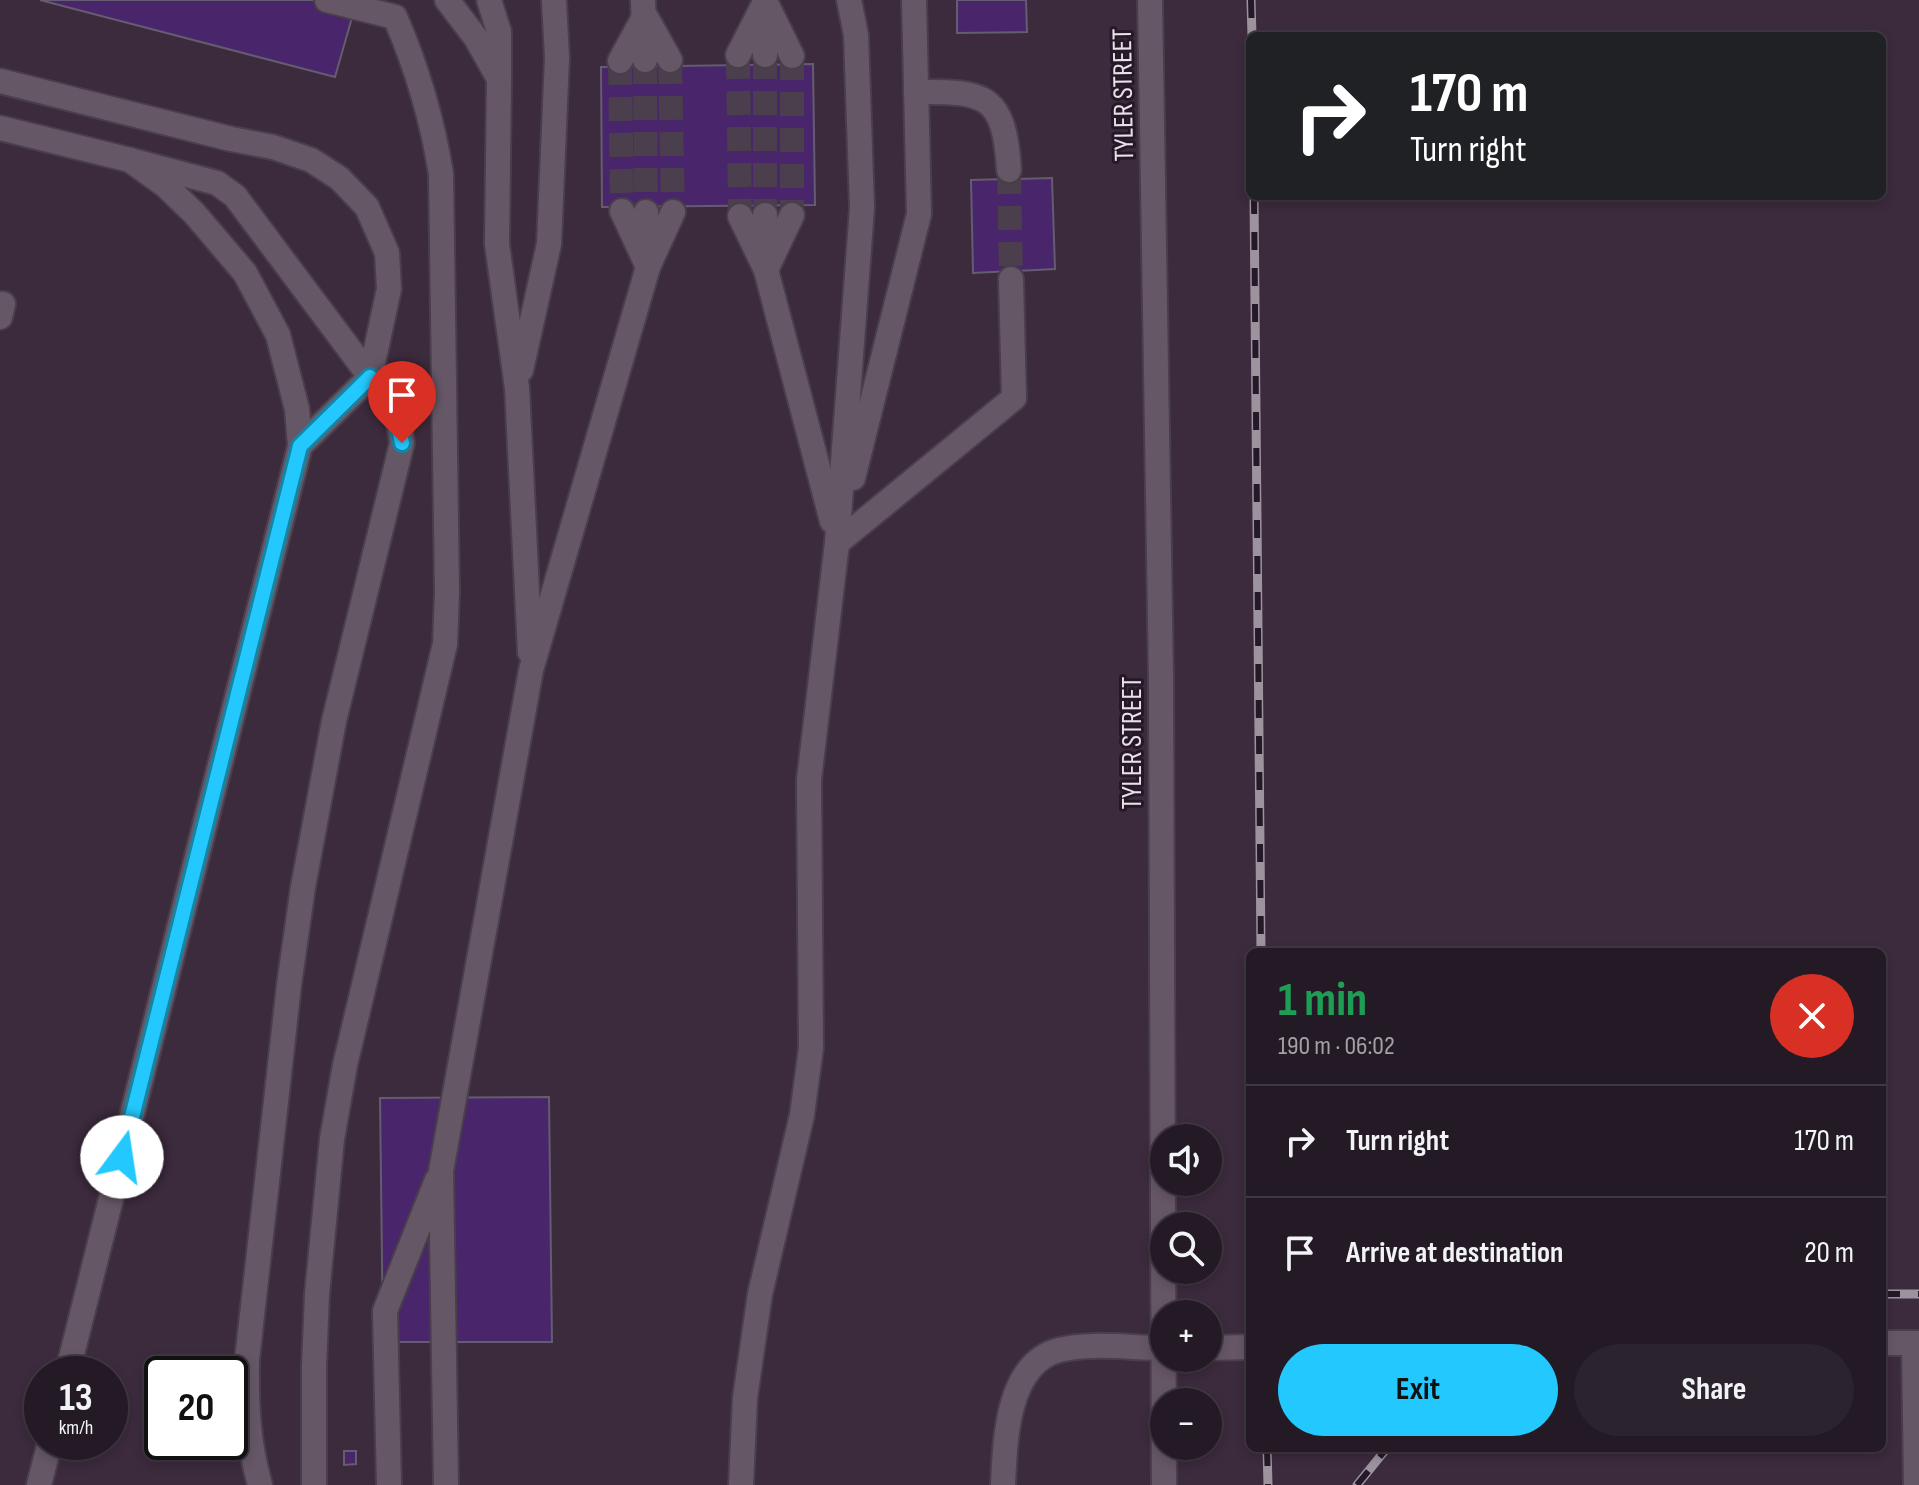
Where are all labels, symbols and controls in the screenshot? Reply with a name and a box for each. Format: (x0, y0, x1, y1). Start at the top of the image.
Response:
street label: TYLER STREET (1106, 28, 1141, 162)
text: 170 m (1410, 61, 1528, 128)
icon: right (1278, 64, 1382, 168)
text: Turn right (1410, 129, 1527, 172)
pin (368, 361, 436, 443)
icon: arrive (380, 373, 424, 417)
street label: TYLER STREET (1116, 677, 1149, 809)
text: 1 min (1278, 972, 1367, 1029)
button: close (1770, 974, 1854, 1058)
text: 190 m · 06:02 (1278, 1031, 1395, 1062)
position arrow (80, 1115, 164, 1199)
icon: right (1278, 1119, 1322, 1163)
text: Turn right (1346, 1123, 1449, 1159)
text: 170 m (1794, 1123, 1854, 1159)
map controls (1150, 1124, 1222, 1460)
button: sound (1150, 1124, 1222, 1196)
button: search (1150, 1212, 1222, 1284)
icon: arrive (1278, 1231, 1322, 1275)
text: Arrive at destination (1346, 1235, 1563, 1271)
text: 20 m (1804, 1235, 1854, 1271)
button: + (1150, 1300, 1222, 1372)
button: Exit (1278, 1344, 1558, 1436)
button: Share (1574, 1344, 1854, 1436)
speed limit sign: 20 (144, 1356, 248, 1460)
text: 13 (59, 1374, 93, 1422)
button: − (1150, 1388, 1222, 1460)
text: km/h (59, 1416, 93, 1440)

